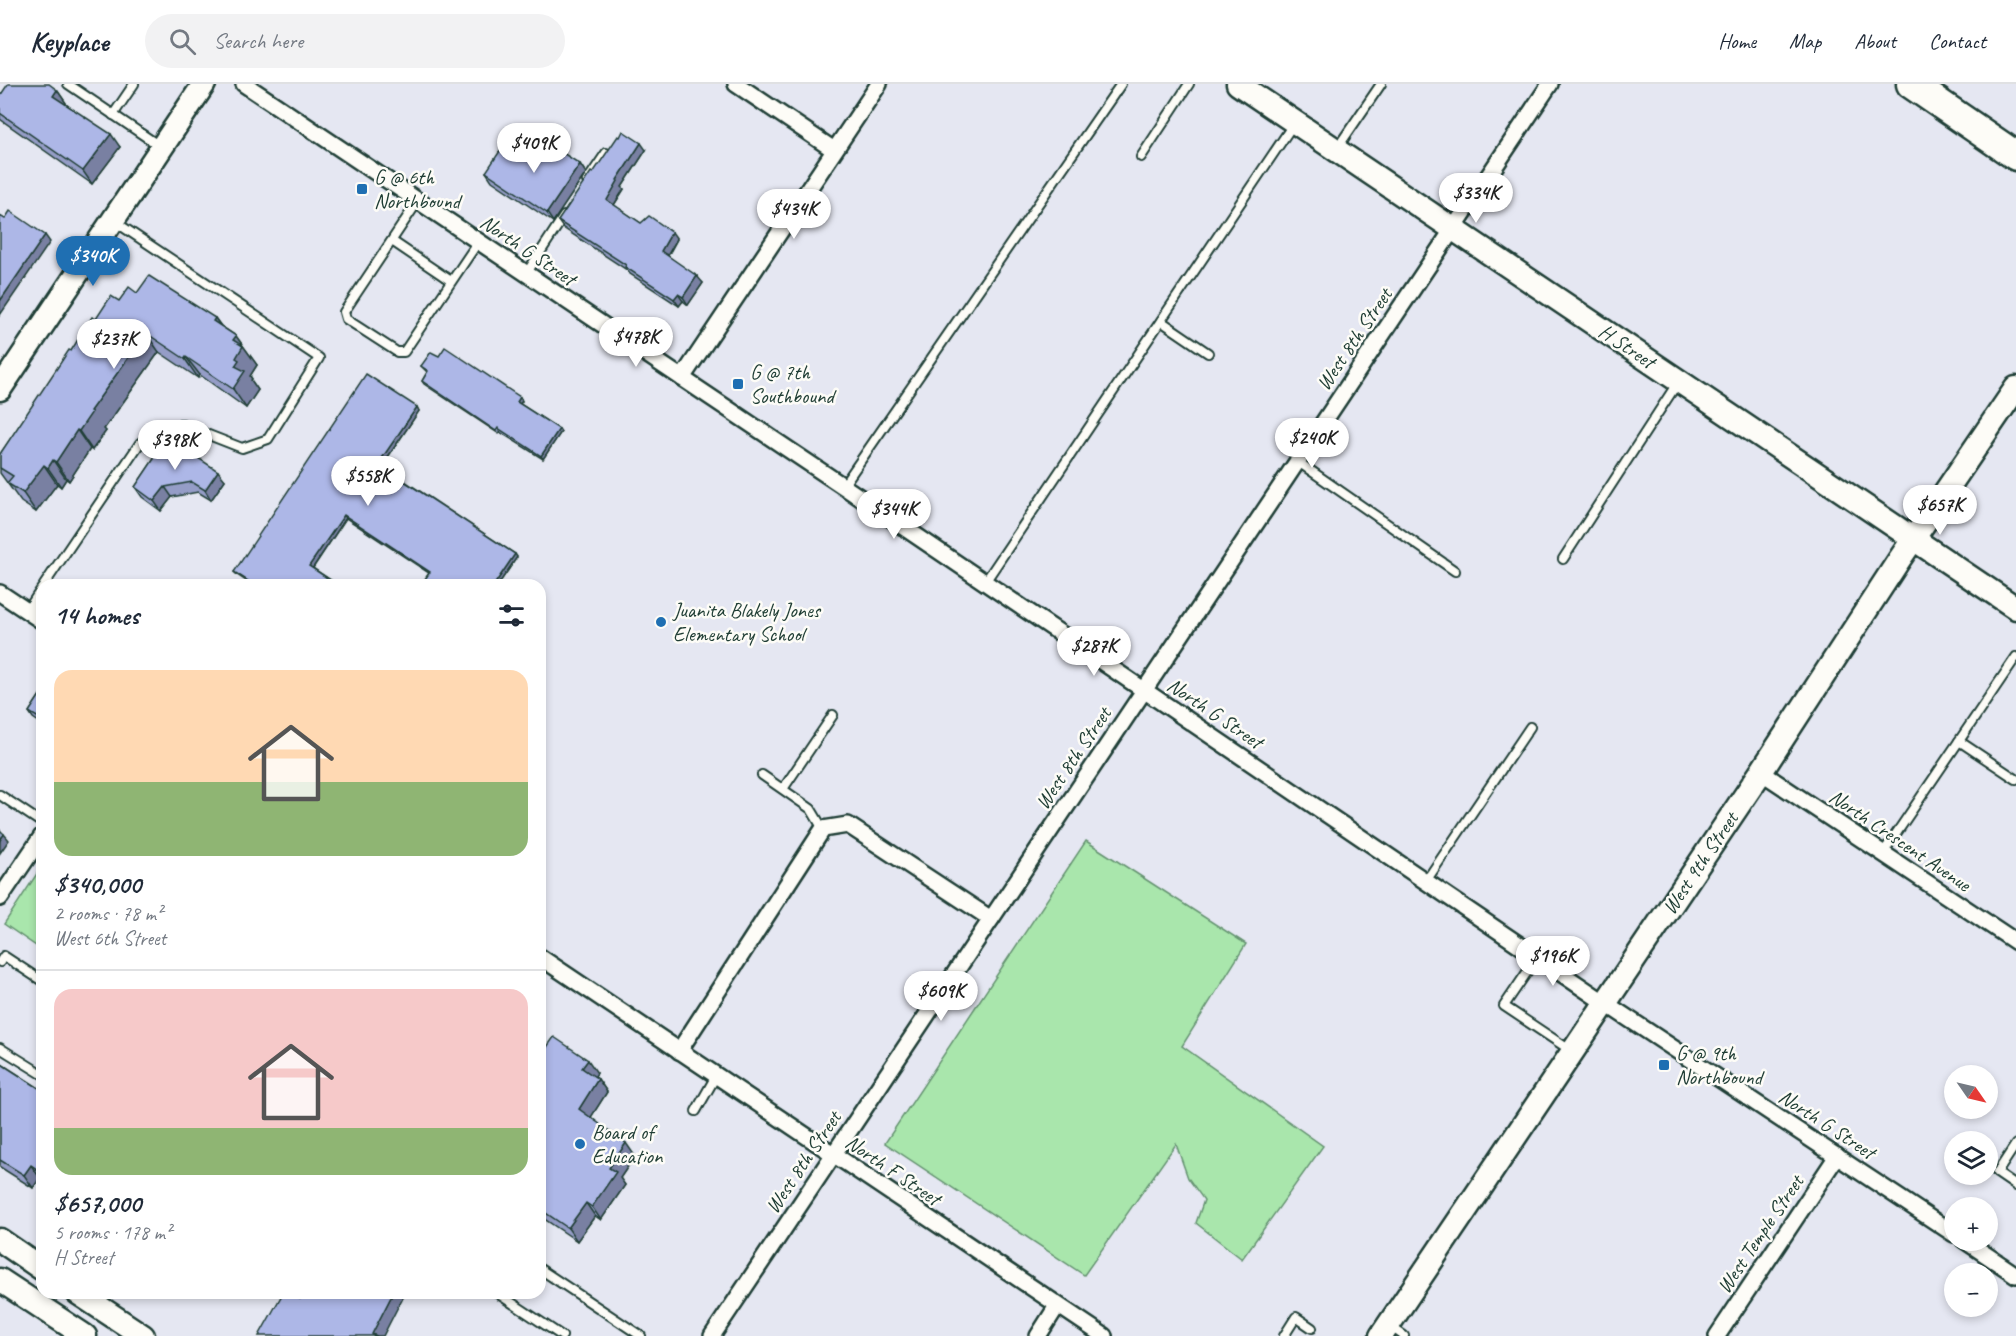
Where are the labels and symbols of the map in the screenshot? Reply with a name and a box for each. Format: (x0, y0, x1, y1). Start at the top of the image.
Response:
pin: $409K (492, 123, 576, 174)
place label: G @ 6th Northbound (374, 164, 463, 214)
pin: $334K (1434, 173, 1518, 224)
marker: G @ 6th Northbound (355, 182, 369, 196)
pin: $434K (752, 189, 836, 240)
street label: North G Street (475, 209, 583, 293)
pin: $340K (51, 236, 135, 287)
street label: West 8th Street (1310, 281, 1399, 395)
pin: $478K (594, 317, 678, 368)
street label: H Street (1594, 318, 1663, 376)
pin: $237K (72, 319, 156, 370)
place label: G @ 7th Southbound (750, 359, 837, 409)
marker: G @ 7th Southbound (731, 377, 745, 391)
pin: $240K (1270, 418, 1354, 469)
pin: $398K (133, 420, 217, 471)
pin: $558K (326, 456, 410, 507)
pin: $657K (1898, 485, 1982, 536)
pin: $344K (852, 489, 936, 540)
place label: Juanita Blakely Jones Elementary School (672, 597, 822, 647)
marker: Juanita Blakely Jones Elementary School (654, 615, 668, 629)
pin: $287K (1052, 626, 1136, 677)
street label: North G Street (1162, 672, 1270, 756)
street label: West 8th Street (1029, 700, 1118, 814)
street label: North Crescent Avenue (1824, 783, 1977, 898)
street label: West 9th Street (1656, 805, 1745, 919)
pin: $196K (1511, 936, 1595, 987)
pin: $609K (899, 971, 983, 1022)
place label: G @ 9th Northbound (1676, 1040, 1765, 1090)
marker: G @ 9th Northbound (1657, 1058, 1671, 1072)
north arrow (1944, 1065, 1998, 1119)
street label: North G Street (1774, 1083, 1883, 1166)
street label: West 8th Street (759, 1104, 848, 1218)
place label: Board of Education (592, 1119, 663, 1169)
street label: North F Street (841, 1129, 948, 1213)
marker: Board of Education (573, 1137, 587, 1151)
street label: West Temple Street (1711, 1168, 1810, 1298)

